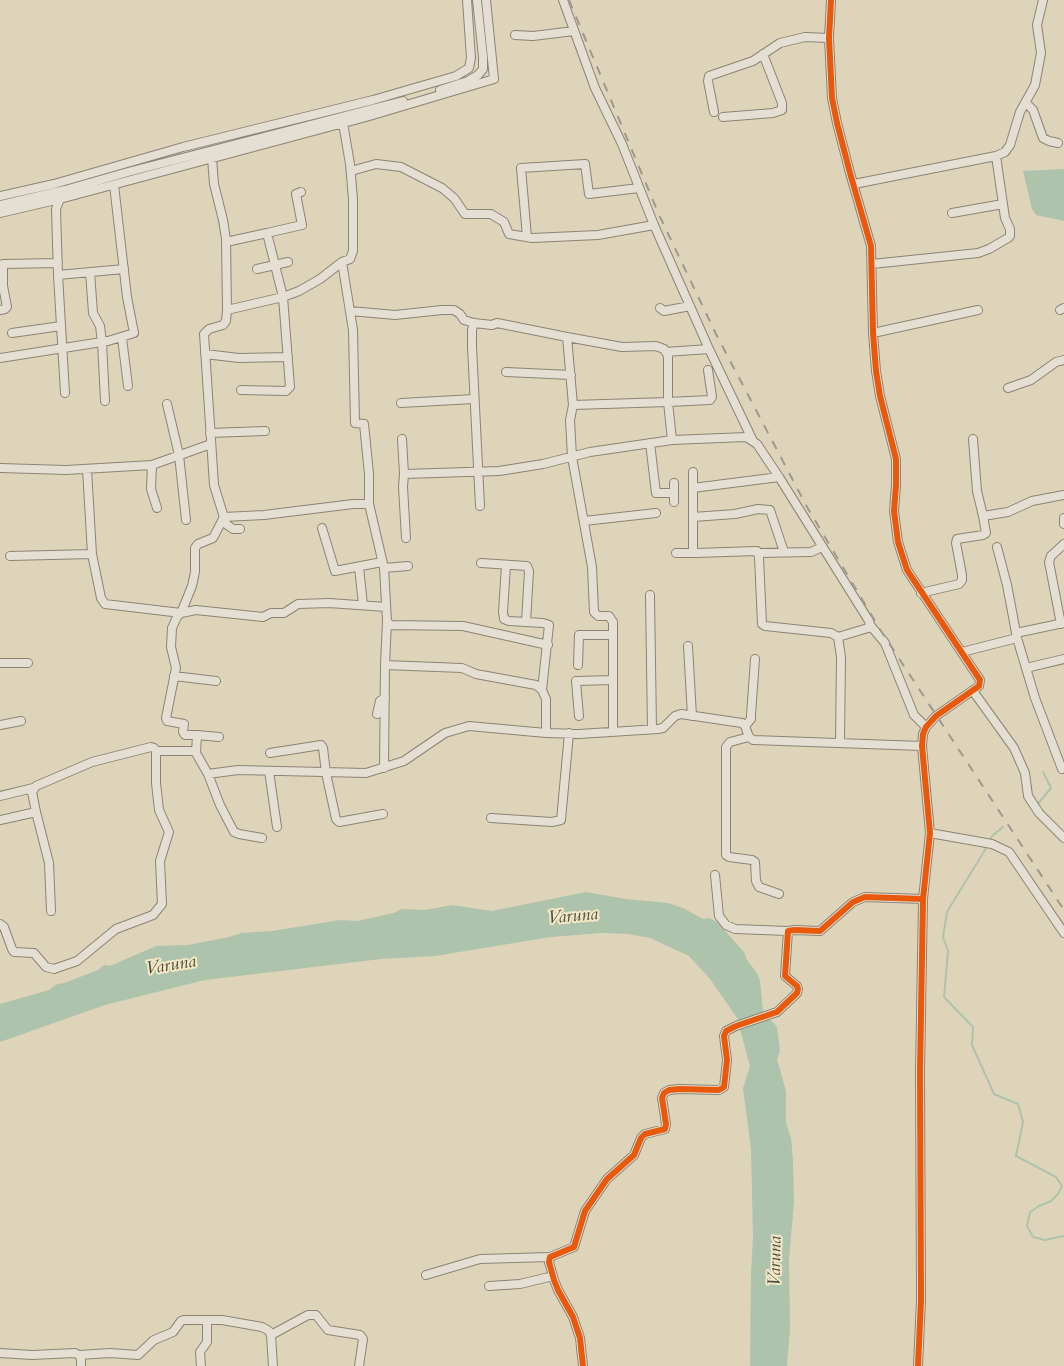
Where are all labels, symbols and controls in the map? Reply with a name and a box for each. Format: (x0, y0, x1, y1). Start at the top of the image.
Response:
water label: Varuna (547, 904, 599, 930)
water label: Varuna (144, 951, 198, 981)
water label: Varuna (765, 1236, 787, 1286)

